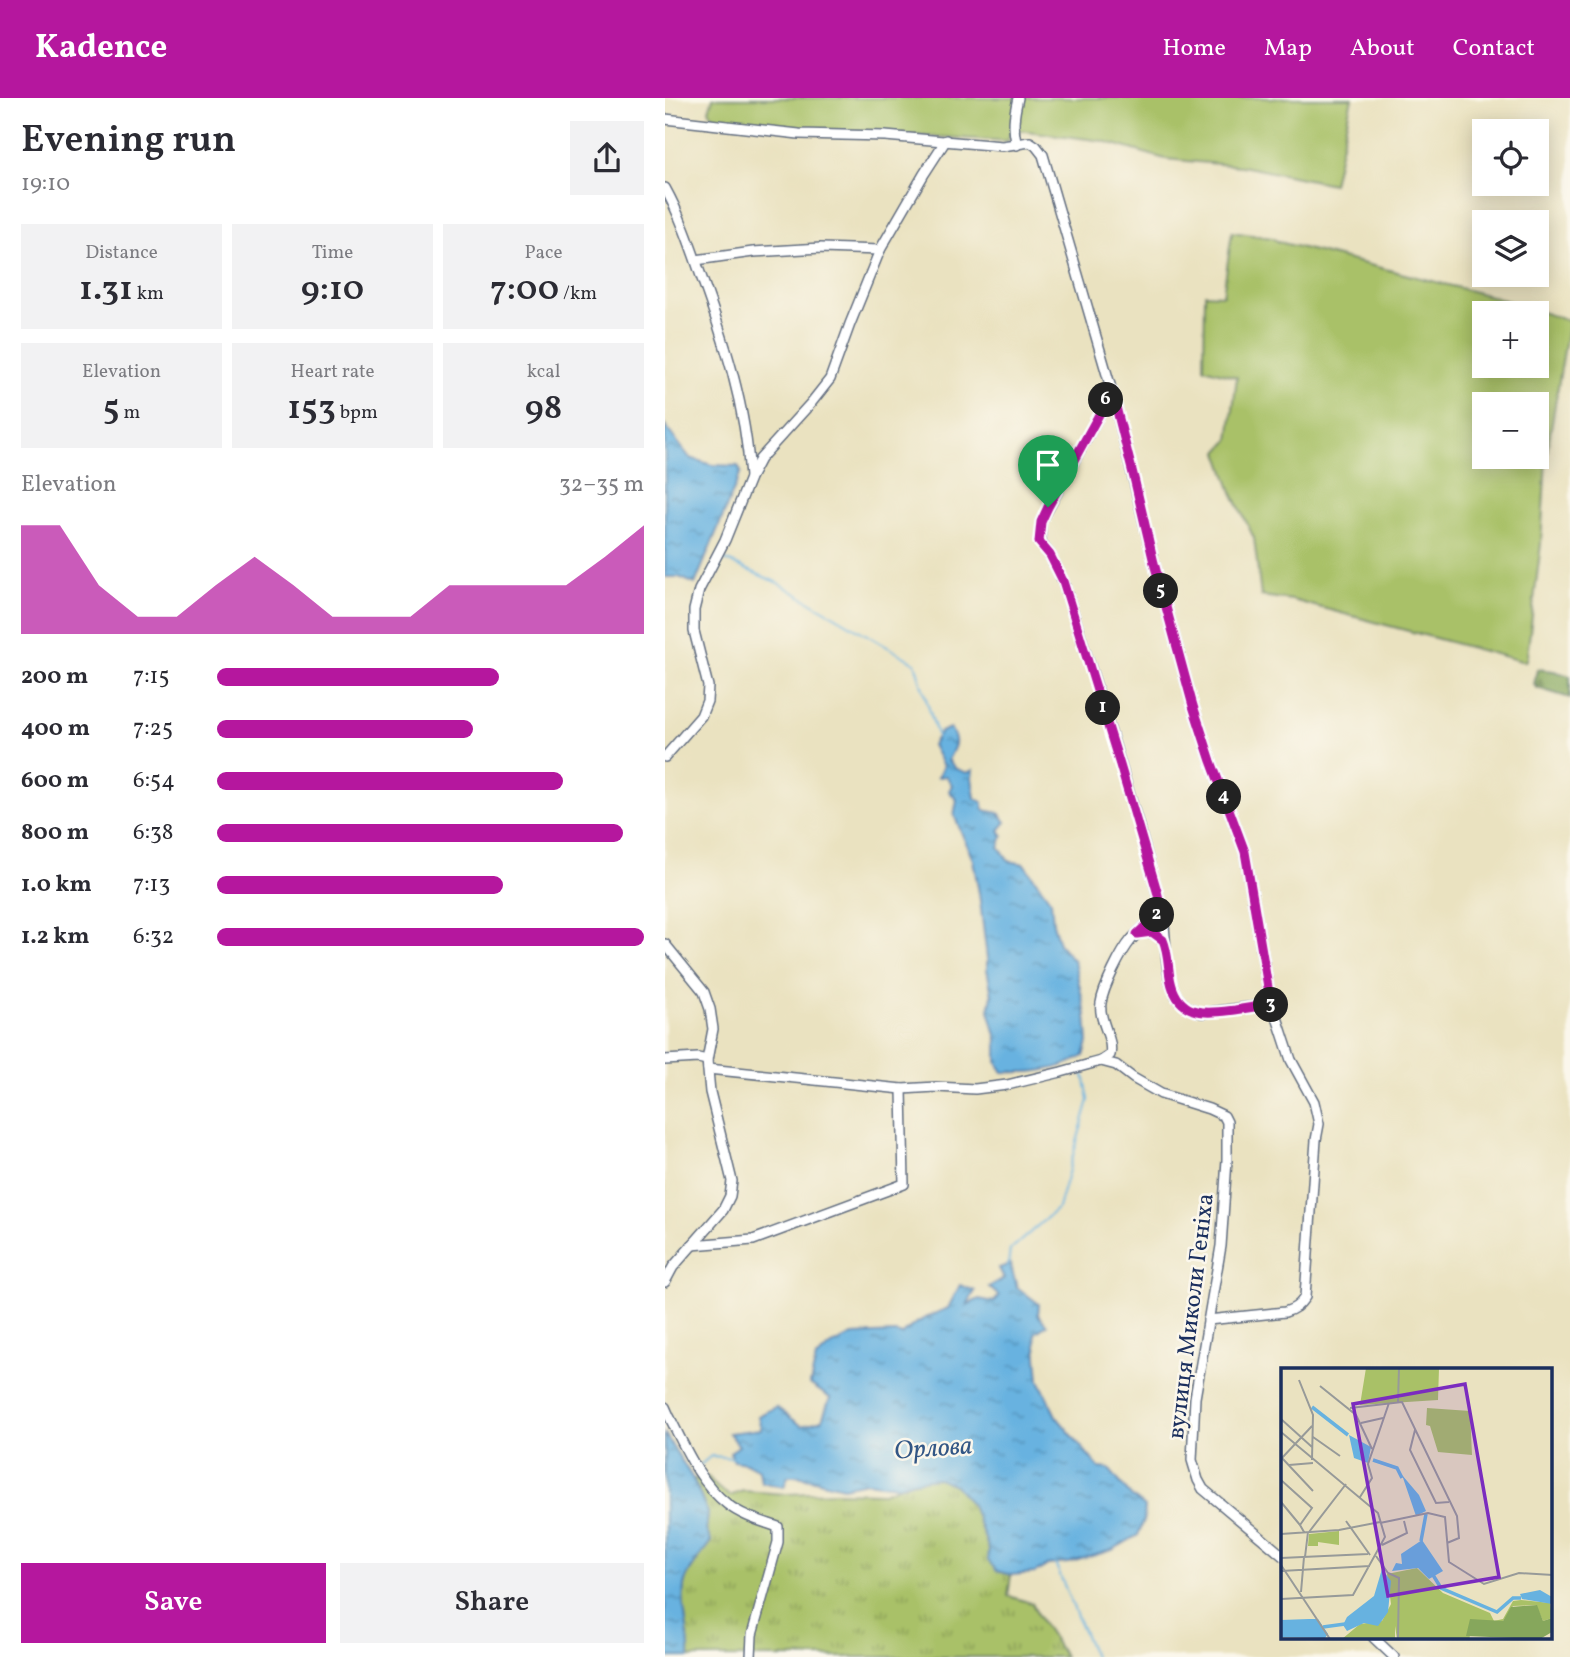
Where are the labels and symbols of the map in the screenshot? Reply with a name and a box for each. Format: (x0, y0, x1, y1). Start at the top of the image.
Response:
pin: 6 (1089, 382, 1123, 418)
pin (1018, 435, 1078, 507)
pin: 5 (1143, 574, 1179, 608)
pin: 1 (1085, 690, 1121, 726)
pin: 4 (1207, 780, 1241, 814)
pin: 2 (1140, 898, 1175, 932)
pin: 3 (1253, 988, 1289, 1023)
street label: вулиця Миколи Геніха (1160, 1191, 1224, 1441)
inset map (1281, 1368, 1553, 1640)
water label: Орлова (893, 1428, 974, 1470)

